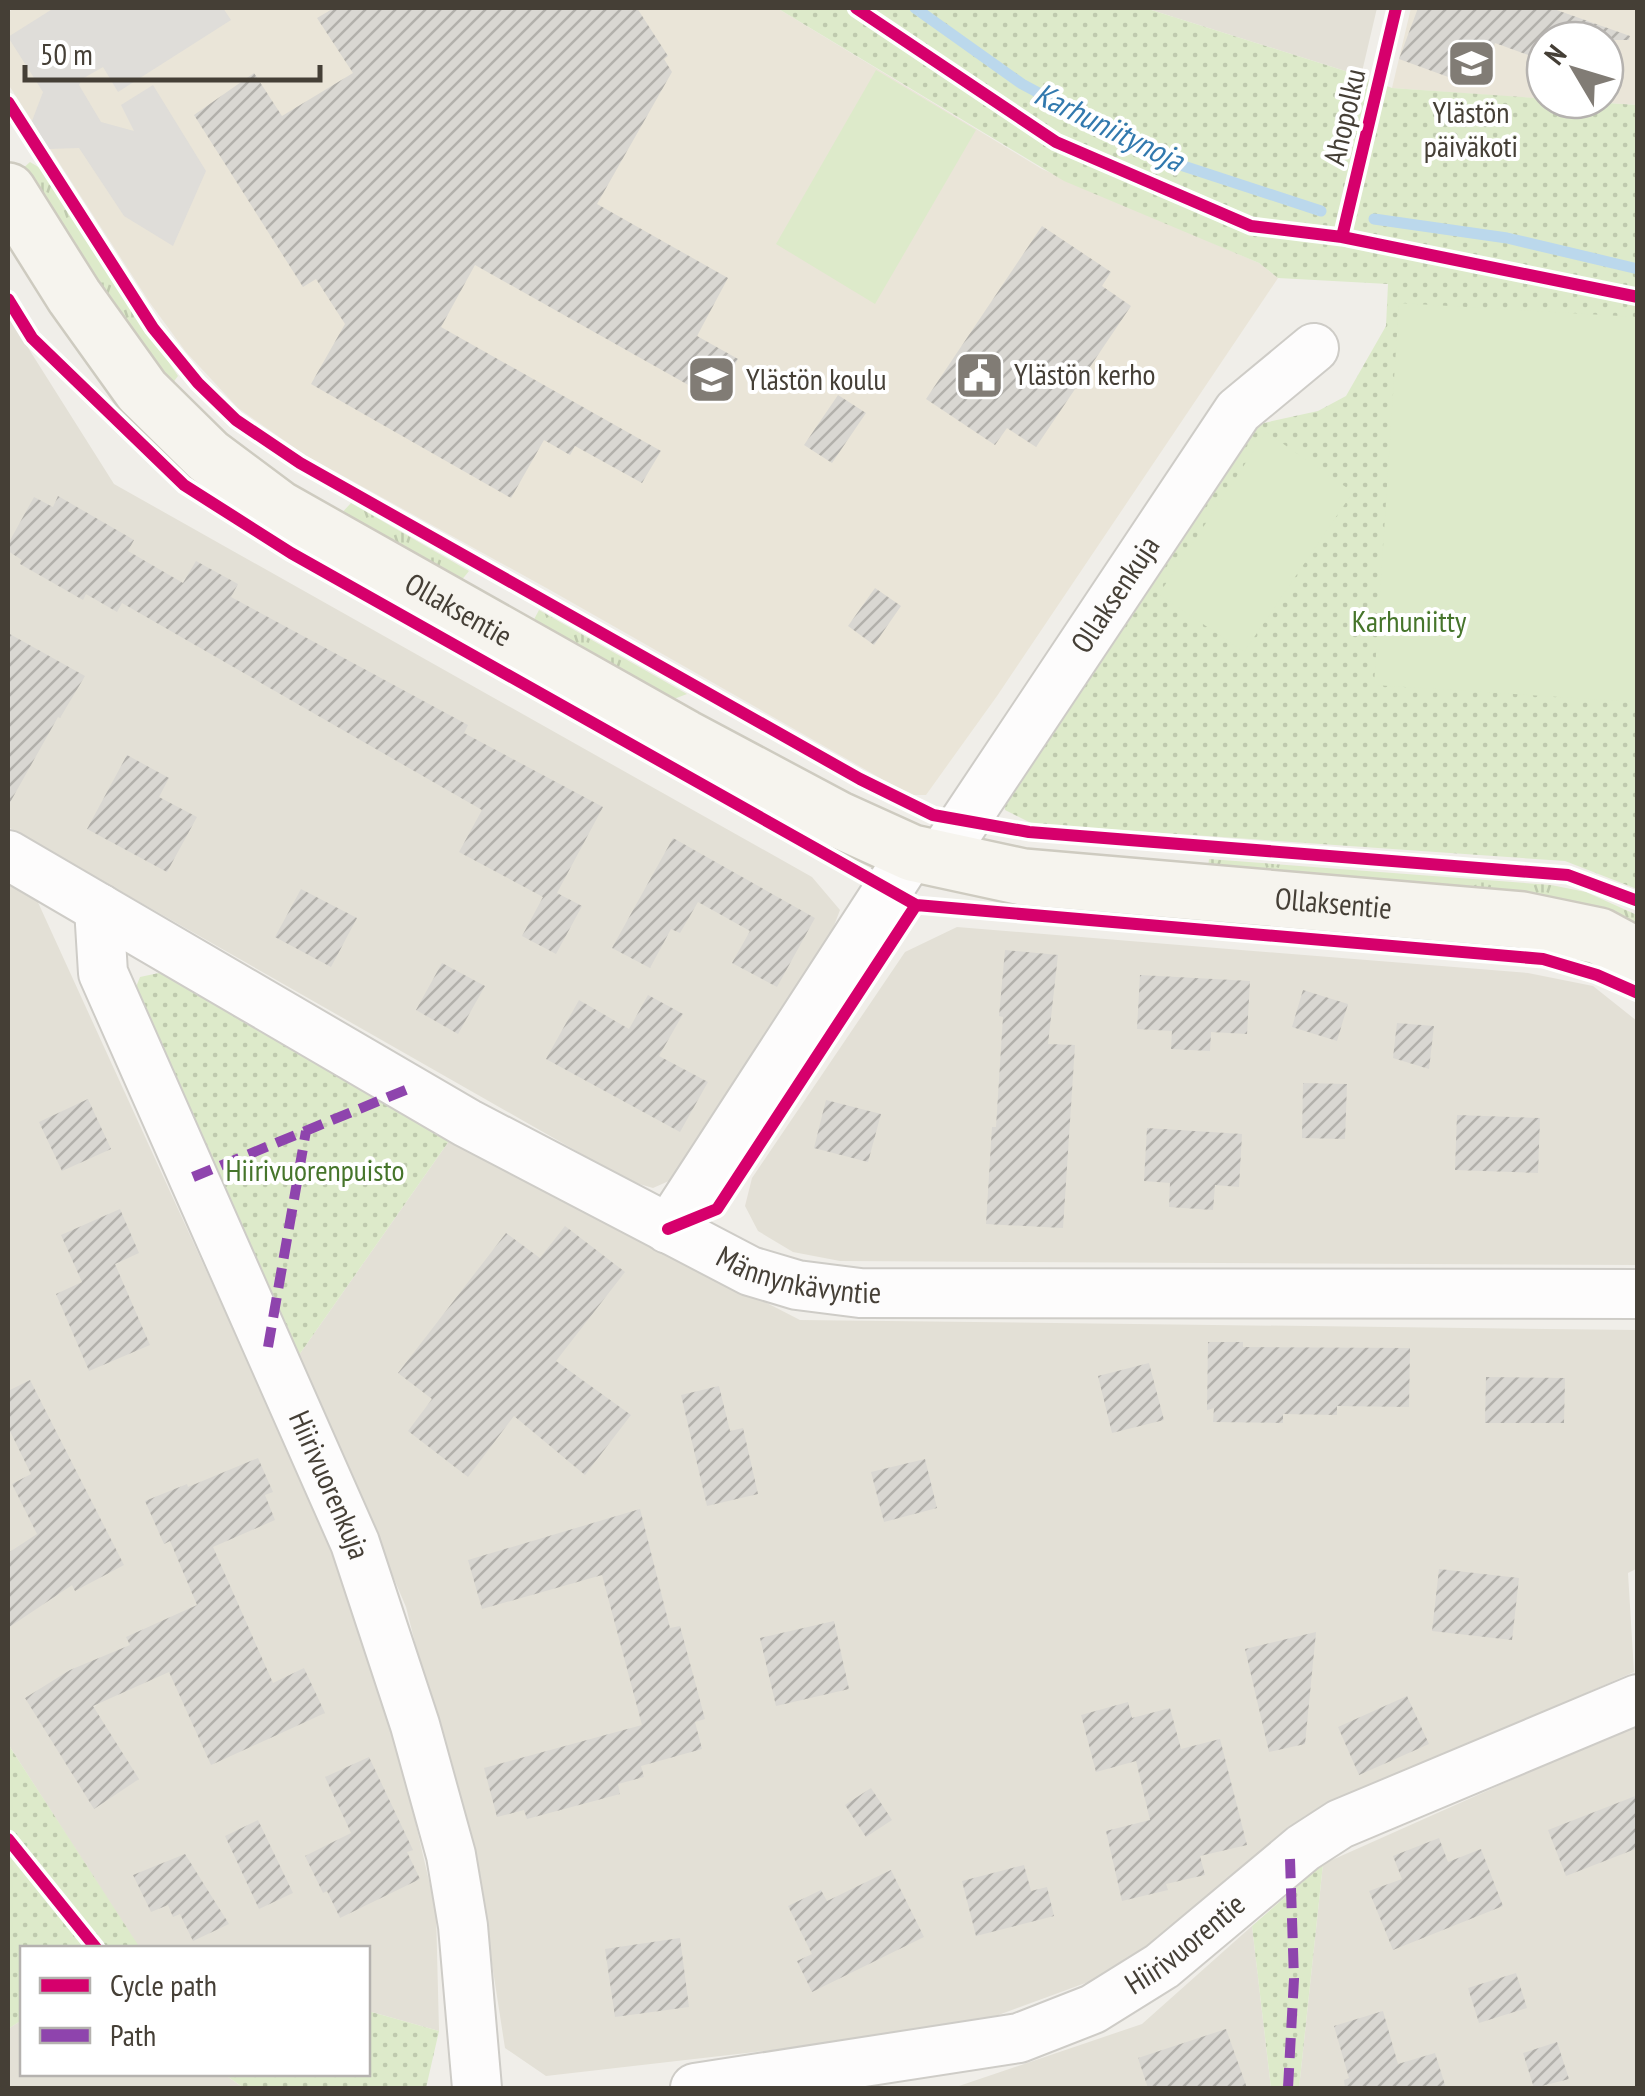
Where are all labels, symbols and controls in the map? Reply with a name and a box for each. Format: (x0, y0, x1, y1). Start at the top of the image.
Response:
scale bar (25, 20, 320, 82)
north arrow (1525, 20, 1625, 120)
text: 50 m (40, 34, 93, 73)
text: N (1536, 37, 1574, 72)
school or university icon: Ylästön päiväkoti (1445, 38, 1497, 90)
street label: Ahopolku (1314, 65, 1374, 169)
water label: Karhuniitynoja (1028, 72, 1193, 181)
place label: Ylästön päiväkoti (1424, 92, 1518, 165)
public building icon: Ylästön kerho (953, 349, 1005, 401)
school or university icon: Ylästön koulu (685, 354, 737, 406)
place label: Ylästön kerho (1014, 354, 1155, 393)
place label: Ylästön koulu (746, 359, 887, 398)
street label: Ollaksenkuja (1061, 528, 1167, 660)
street label: Ollaksentie (399, 563, 520, 655)
park label: Karhuniitty (1352, 601, 1467, 640)
street label: Ollaksentie (1274, 878, 1394, 927)
park label: Hiirivuorenpuisto (226, 1150, 404, 1189)
street label: Männynkävyntie (710, 1236, 881, 1311)
street label: Hiirivuorenkuja (281, 1404, 380, 1564)
street label: Hiirivuorentie (1117, 1884, 1252, 2002)
legend (20, 1946, 370, 2076)
text: Cycle path (110, 1965, 217, 2004)
text: Path (110, 2015, 156, 2054)

